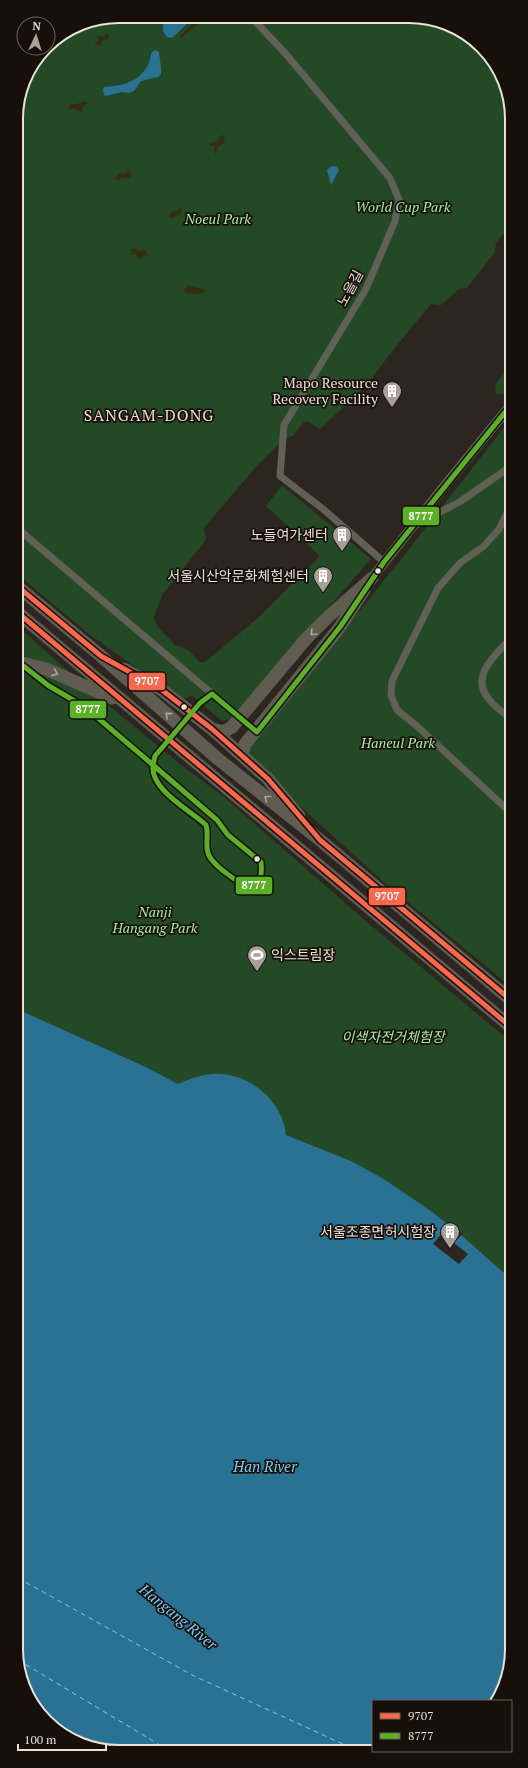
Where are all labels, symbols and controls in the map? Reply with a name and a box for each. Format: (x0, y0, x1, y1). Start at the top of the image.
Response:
north arrow (16, 16, 56, 56)
text: N (32, 19, 42, 33)
park label: World Cup Park (356, 197, 451, 216)
park label: Noeul Park (184, 209, 251, 228)
street label: 노을길 (332, 266, 367, 309)
place label: Mapo Resource Recovery Facility (272, 373, 379, 408)
building icon: Mapo Resource Recovery Facility (381, 380, 403, 408)
district label: SANGAM-DONG (84, 404, 214, 426)
line badge: 8777 (402, 506, 440, 526)
text: 8777 (409, 509, 433, 523)
building icon: 노들여가센터 (331, 524, 353, 552)
place label: 노들여가센터 (251, 525, 328, 544)
building icon: 서울시산악문화체험센터 (312, 565, 334, 593)
place label: 서울시산악문화체험센터 (167, 566, 309, 585)
unlabelled marker (373, 566, 383, 576)
one-way arrow (310, 628, 317, 636)
one-way arrow (52, 669, 59, 677)
line badge: 9707 (128, 672, 166, 691)
text: 9707 (135, 674, 159, 688)
line badge: 8777 (69, 700, 107, 719)
text: 8777 (76, 702, 100, 716)
unlabelled marker (179, 702, 189, 712)
one-way arrow (165, 712, 172, 719)
park label: Haneul Park (360, 733, 435, 752)
one-way arrow (265, 796, 272, 803)
unlabelled marker (252, 854, 262, 864)
line badge: 8777 (235, 876, 273, 895)
text: 8777 (242, 878, 266, 892)
line badge: 9707 (368, 887, 406, 906)
text: 9707 (375, 889, 399, 903)
park label: Nanji Hangang Park (111, 902, 198, 937)
sports icon: 익스트림장 (246, 944, 268, 972)
place label: 익스트림장 (271, 945, 336, 964)
park label: 이색자전거체험장 (341, 1027, 447, 1046)
building icon: 서울조종면허시험장 (439, 1221, 461, 1249)
place label: 서울조종면허시험장 (320, 1222, 436, 1241)
water label: Han River (232, 1456, 298, 1476)
water label: Hangang River (135, 1578, 223, 1654)
legend (372, 1700, 512, 1752)
text: 9707 (408, 1708, 434, 1723)
scale bar (18, 1726, 106, 1752)
text: 8777 (408, 1728, 434, 1743)
text: 100 m (24, 1732, 57, 1747)

